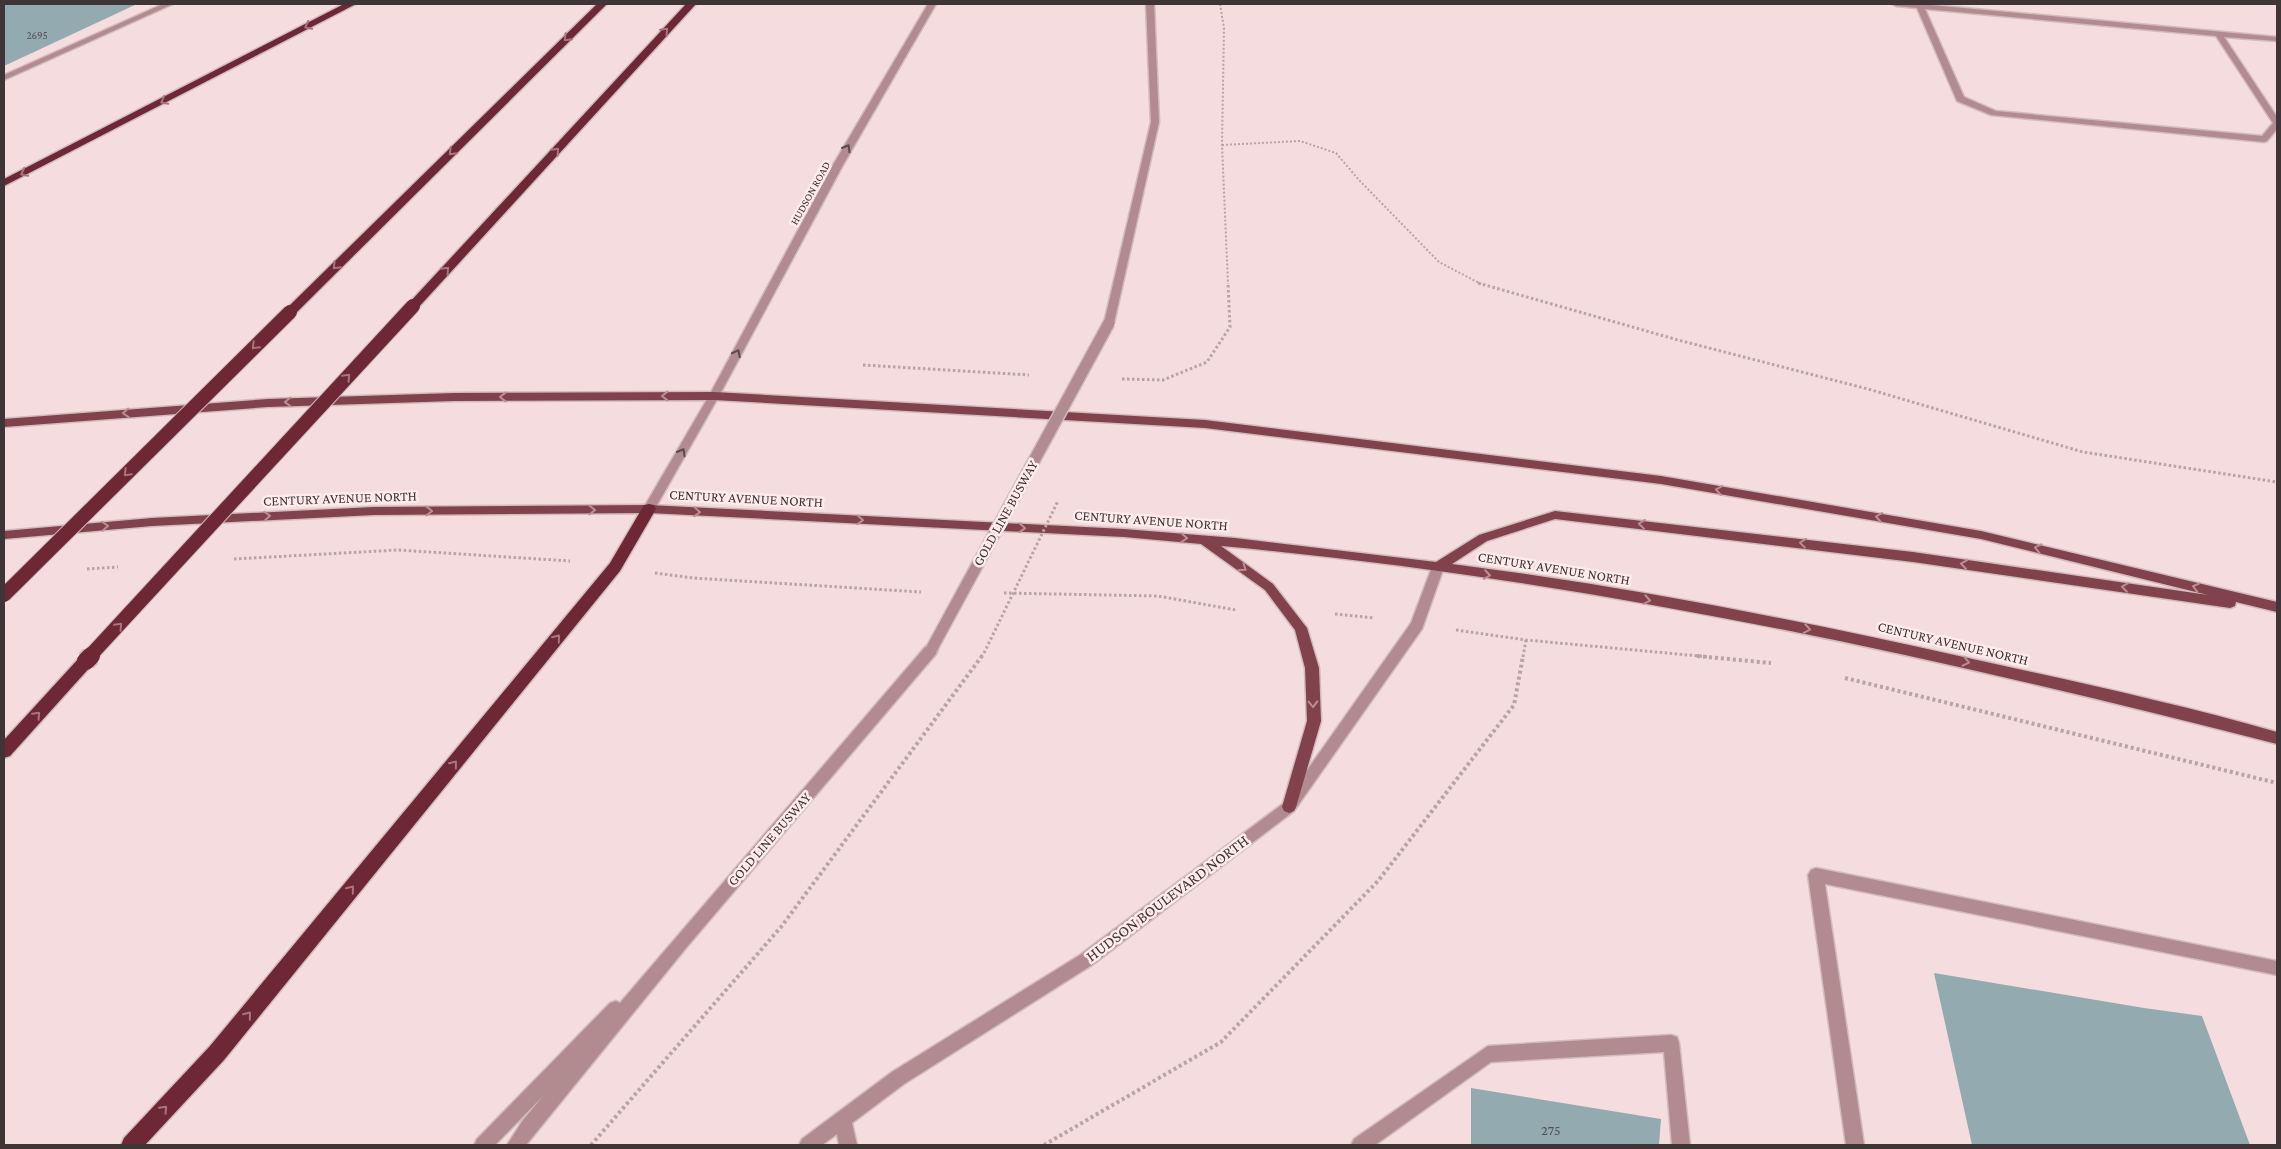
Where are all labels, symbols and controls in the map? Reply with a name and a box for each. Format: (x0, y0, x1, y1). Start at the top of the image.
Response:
one-way arrow (304, 20, 313, 30)
one-way arrow (660, 28, 669, 37)
house number: 2695 (26, 29, 48, 41)
one-way arrow (564, 32, 573, 41)
one-way arrow (160, 95, 169, 105)
one-way arrow (841, 145, 851, 154)
one-way arrow (448, 146, 457, 155)
one-way arrow (550, 147, 559, 156)
street label: HUDSON ROAD (788, 159, 832, 227)
one-way arrow (20, 167, 29, 177)
one-way arrow (333, 261, 342, 270)
one-way arrow (440, 267, 449, 276)
one-way arrow (252, 340, 261, 349)
one-way arrow (730, 349, 740, 358)
one-way arrow (341, 374, 350, 383)
one-way arrow (661, 391, 669, 401)
one-way arrow (499, 392, 506, 402)
one-way arrow (284, 397, 292, 408)
one-way arrow (122, 408, 130, 419)
one-way arrow (675, 448, 685, 457)
street label: GOLD LINE BUSWAY (969, 457, 1041, 569)
one-way arrow (124, 467, 133, 476)
one-way arrow (1714, 485, 1723, 495)
street label: CENTURY AVENUE NORTH (669, 486, 823, 510)
street label: CENTURY AVENUE NORTH (263, 487, 417, 509)
one-way arrow (588, 505, 596, 515)
one-way arrow (426, 506, 433, 516)
one-way arrow (694, 506, 702, 517)
street label: CENTURY AVENUE NORTH (1074, 507, 1228, 533)
one-way arrow (263, 511, 271, 522)
one-way arrow (1874, 513, 1883, 523)
one-way arrow (856, 514, 864, 525)
one-way arrow (1637, 519, 1645, 530)
one-way arrow (101, 521, 109, 532)
one-way arrow (1018, 523, 1026, 533)
one-way arrow (1180, 532, 1188, 543)
one-way arrow (1799, 538, 1807, 549)
one-way arrow (2034, 543, 2043, 554)
street label: CENTURY AVENUE NORTH (1477, 548, 1631, 588)
one-way arrow (1960, 559, 1968, 570)
one-way arrow (1237, 562, 1246, 570)
one-way arrow (1482, 569, 1491, 579)
one-way arrow (2191, 582, 2200, 593)
one-way arrow (2121, 583, 2129, 593)
one-way arrow (1643, 594, 1652, 604)
street label: CENTURY AVENUE NORTH (1876, 618, 2030, 668)
one-way arrow (113, 622, 122, 631)
one-way arrow (1803, 623, 1811, 633)
one-way arrow (551, 635, 560, 644)
one-way arrow (1962, 656, 1971, 667)
one-way arrow (1308, 700, 1319, 708)
one-way arrow (31, 711, 40, 720)
one-way arrow (448, 760, 457, 769)
street label: GOLD LINE BUSWAY (724, 789, 814, 889)
street label: HUDSON BOULEVARD NORTH (1083, 831, 1251, 965)
one-way arrow (345, 886, 354, 895)
one-way arrow (242, 1012, 250, 1021)
one-way arrow (158, 1106, 167, 1115)
house number: 275 (1541, 1122, 1561, 1138)

